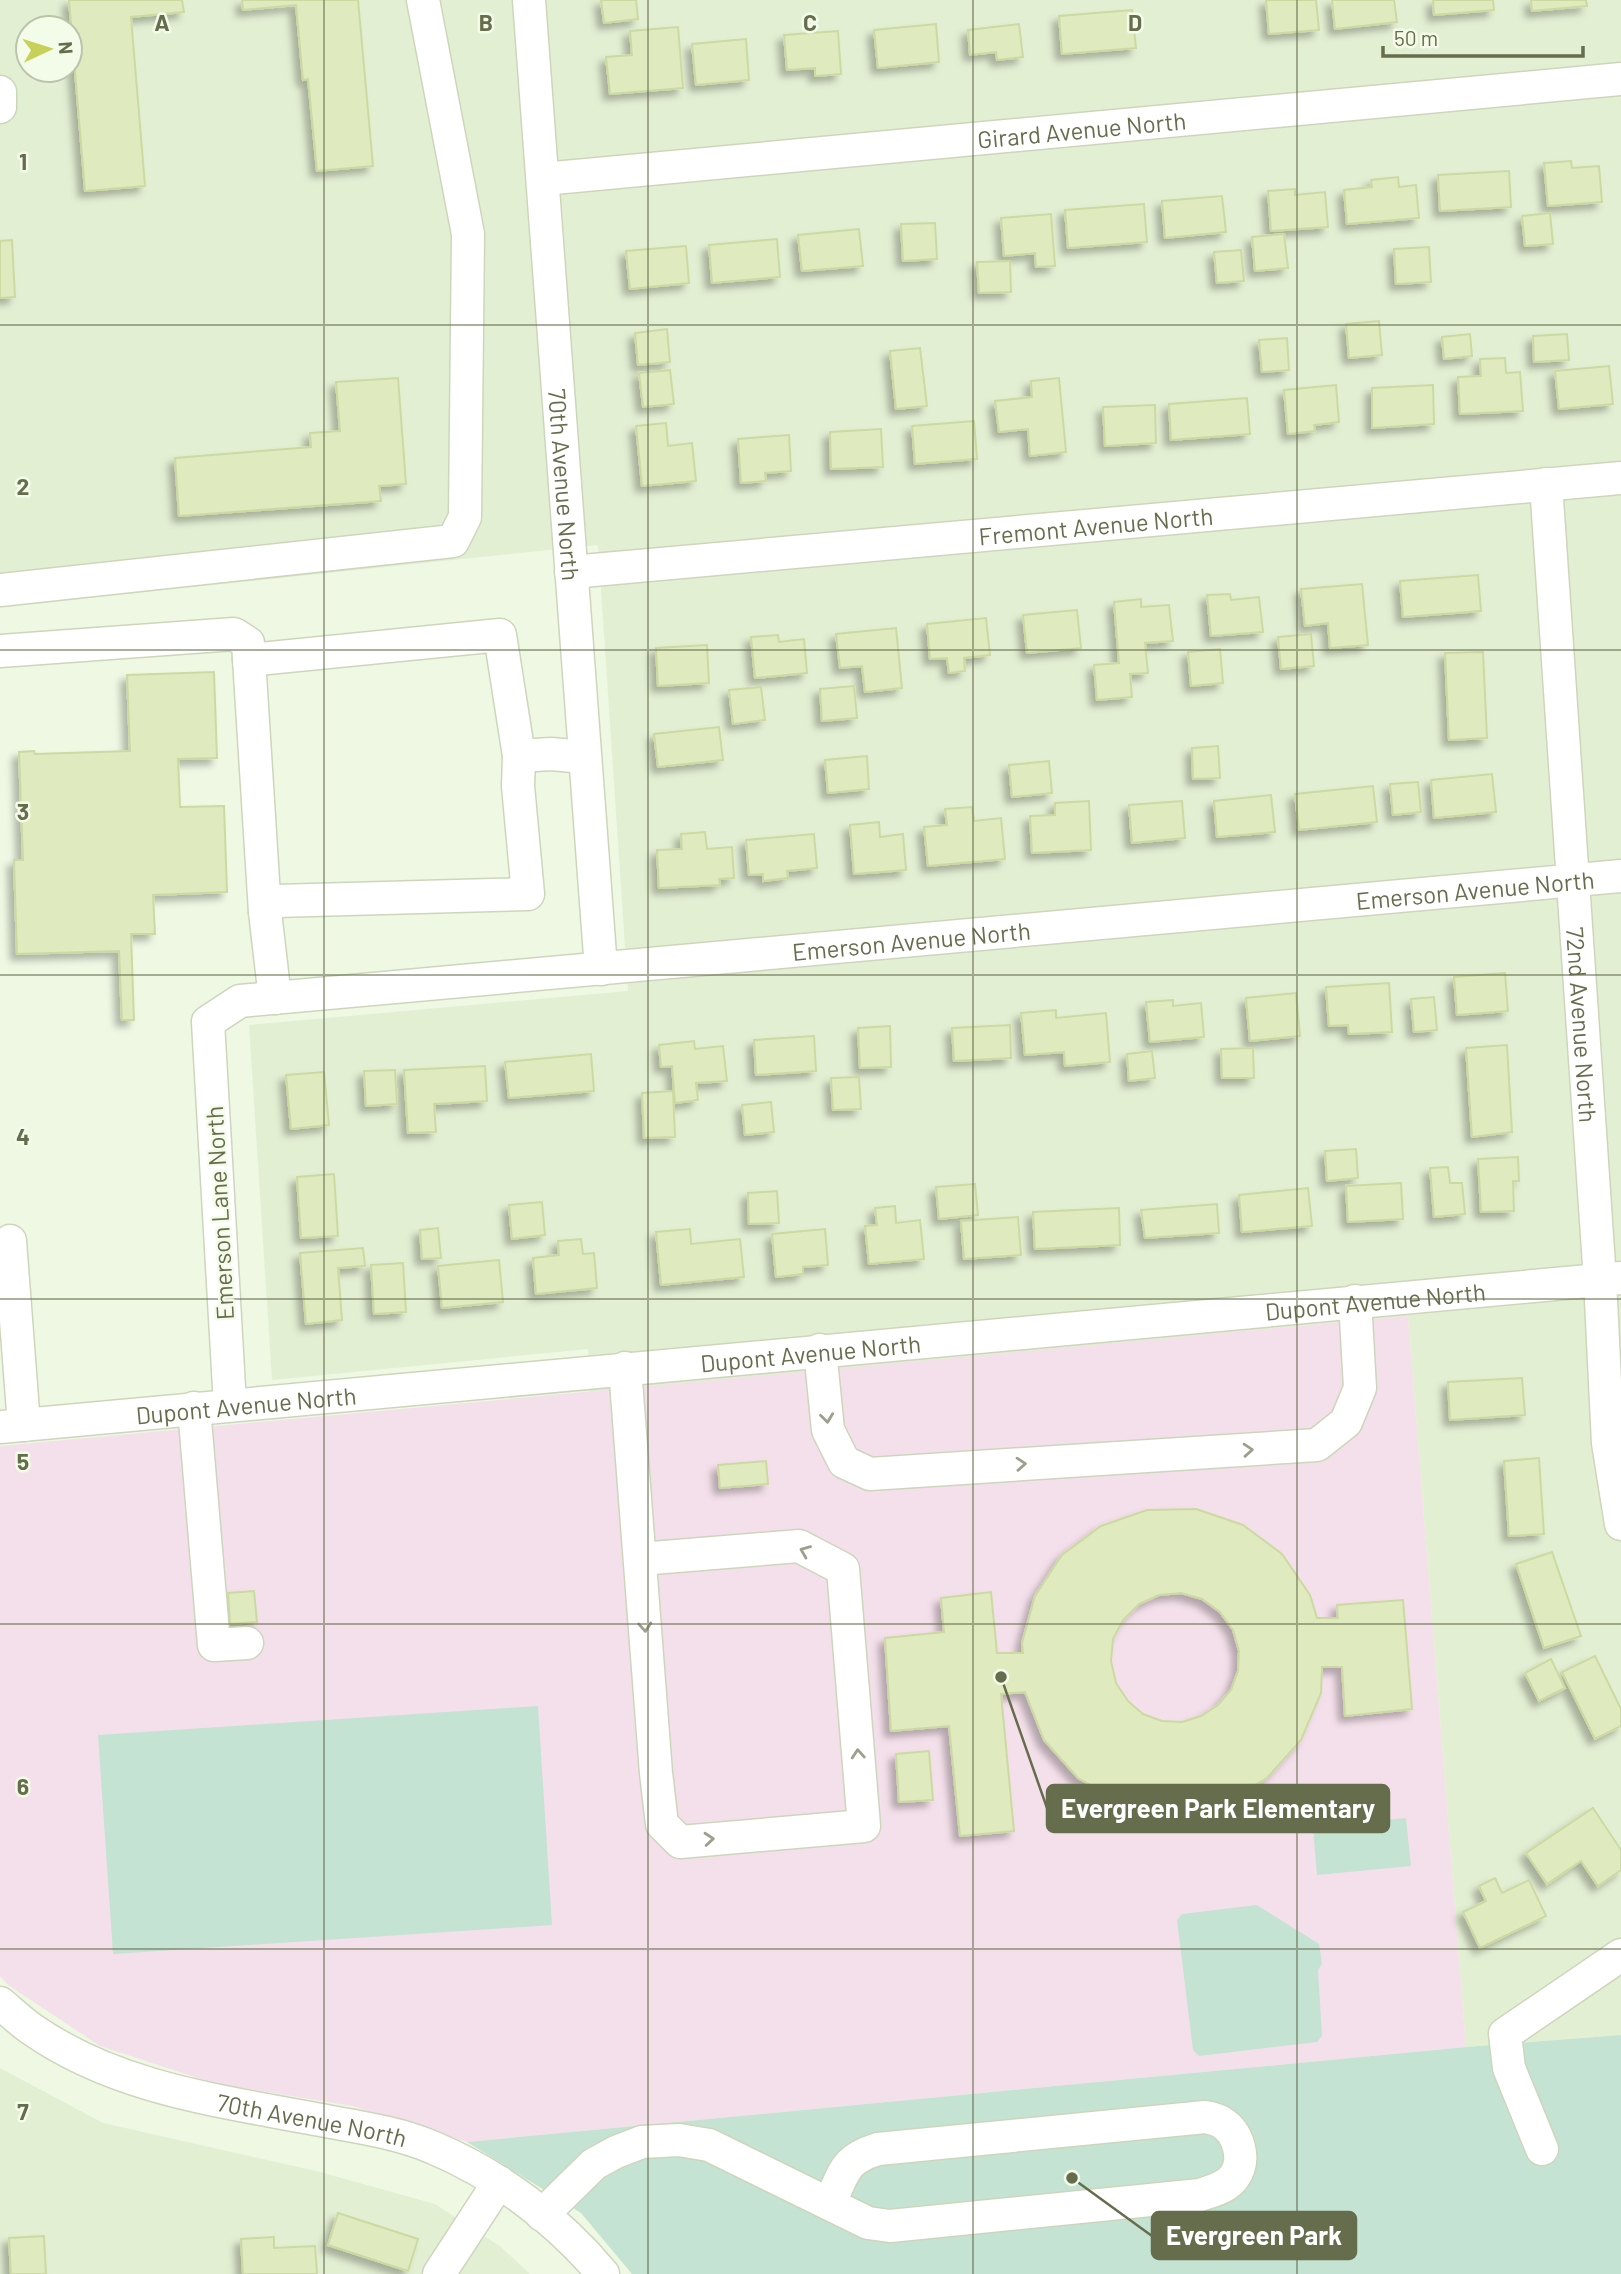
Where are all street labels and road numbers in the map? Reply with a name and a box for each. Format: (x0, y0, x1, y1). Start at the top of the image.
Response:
street label: Girard Avenue North (976, 105, 1187, 153)
street label: 70th Avenue North (543, 388, 587, 582)
street label: Fremont Avenue North (977, 500, 1214, 550)
street label: Emerson Avenue North (1355, 864, 1596, 914)
street label: Emerson Avenue North (791, 915, 1032, 965)
street label: 72nd Avenue North (1562, 926, 1604, 1124)
street label: Emerson Lane North (199, 1105, 239, 1321)
street label: Dupont Avenue North (1264, 1276, 1487, 1325)
street label: Dupont Avenue North (699, 1328, 922, 1377)
street label: Dupont Avenue North (134, 1380, 357, 1429)
street label: 70th Avenue North (215, 2086, 410, 2152)

